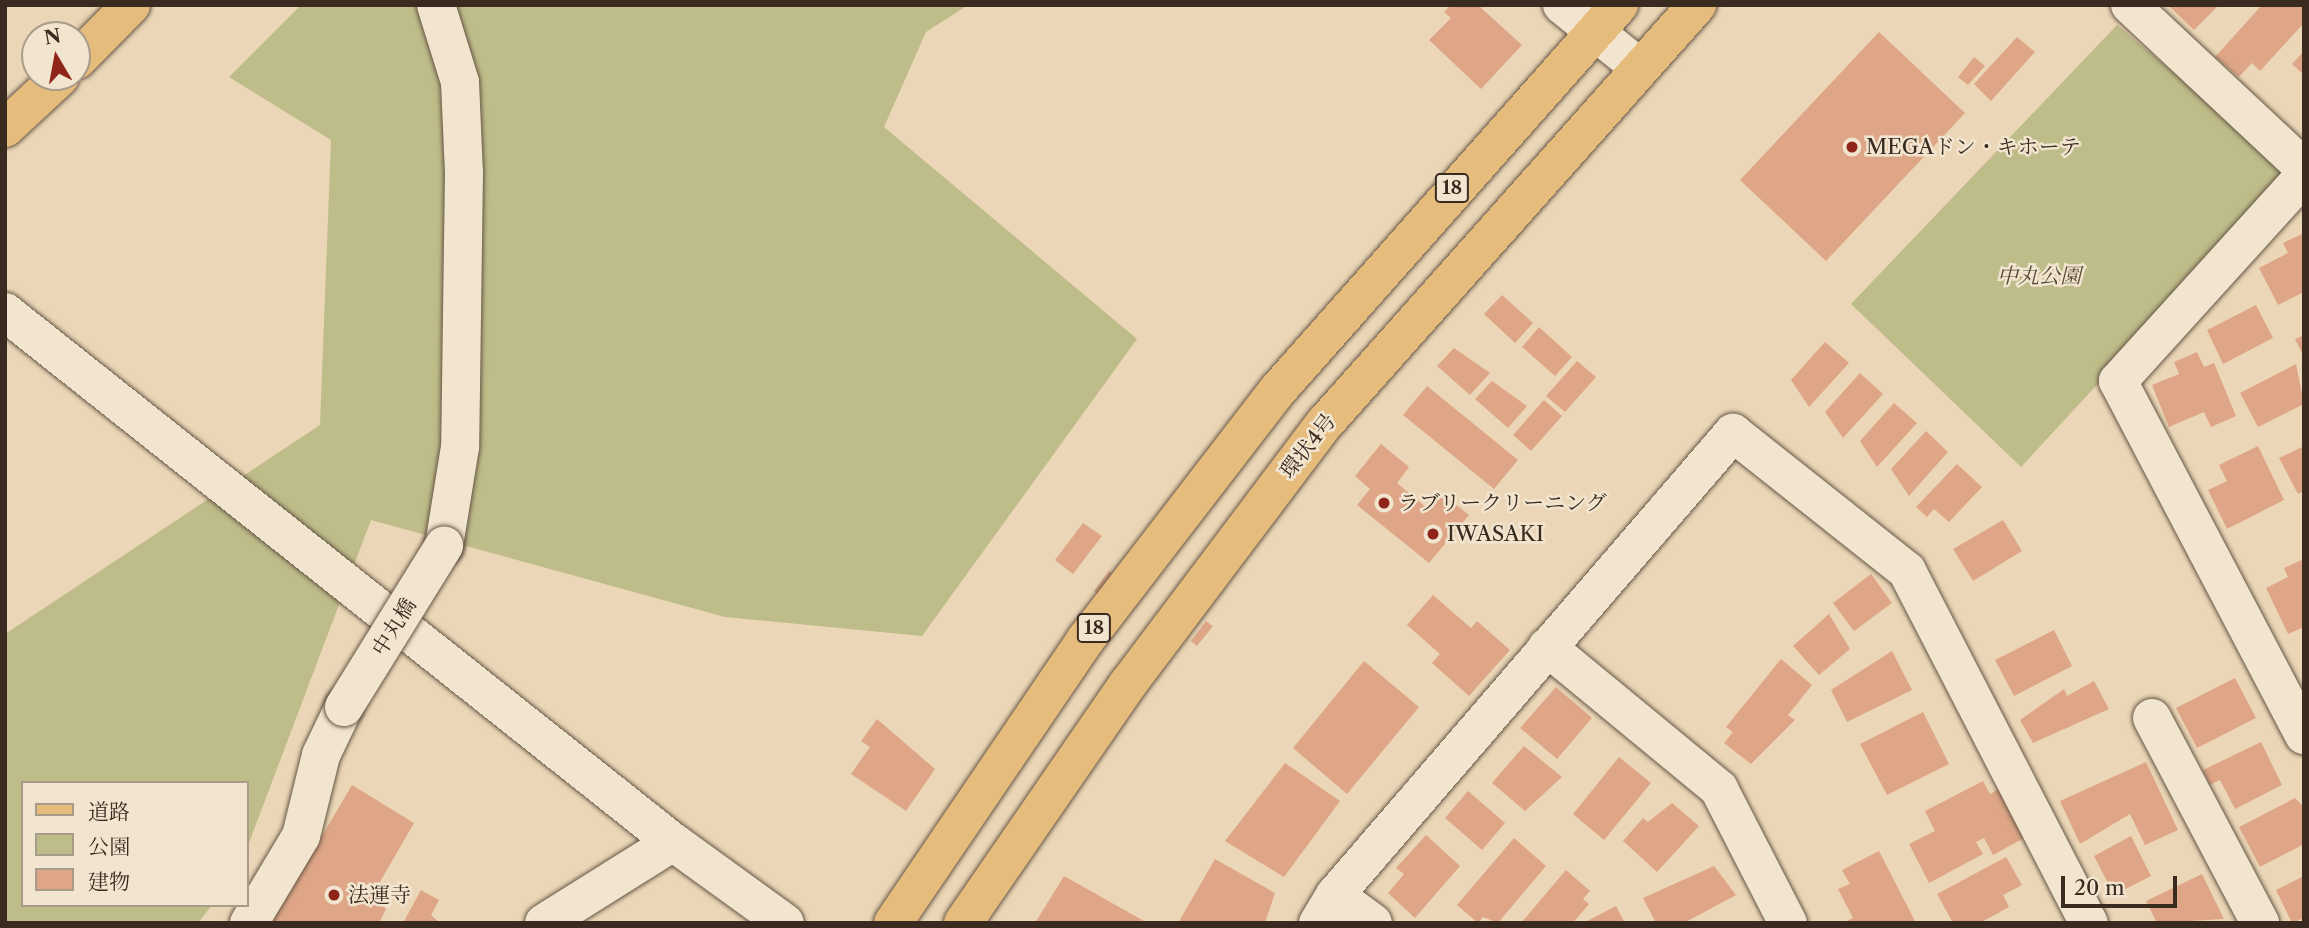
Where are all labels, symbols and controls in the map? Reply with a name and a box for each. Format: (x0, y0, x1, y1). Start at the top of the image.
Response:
north arrow (21, 21, 91, 91)
text: N (42, 24, 63, 50)
place label: MEGAドン・キホーテ (1866, 134, 2081, 160)
marker: MEGAドン・キホーテ (1844, 139, 1860, 155)
road number: 18 (1434, 172, 1470, 204)
park label: 中丸公園 (1997, 263, 2081, 289)
street label: 環状4号 (1275, 409, 1341, 483)
place label: ラブリークリーニング (1398, 490, 1608, 516)
marker: ラブリークリーニング (1376, 495, 1392, 511)
place label: IWASAKI (1447, 521, 1544, 547)
marker: IWASAKI (1425, 526, 1441, 542)
street label: 中丸橋 (367, 594, 421, 660)
road number: 18 (1076, 612, 1112, 643)
legend (21, 781, 248, 907)
text: 道路 (88, 799, 130, 824)
text: 公園 (88, 834, 130, 859)
scale bar (2064, 862, 2180, 906)
text: 建物 (88, 869, 130, 894)
text: 20 m (2074, 875, 2125, 900)
place label: 法運寺 (348, 882, 411, 908)
marker: 法運寺 (326, 887, 342, 903)

